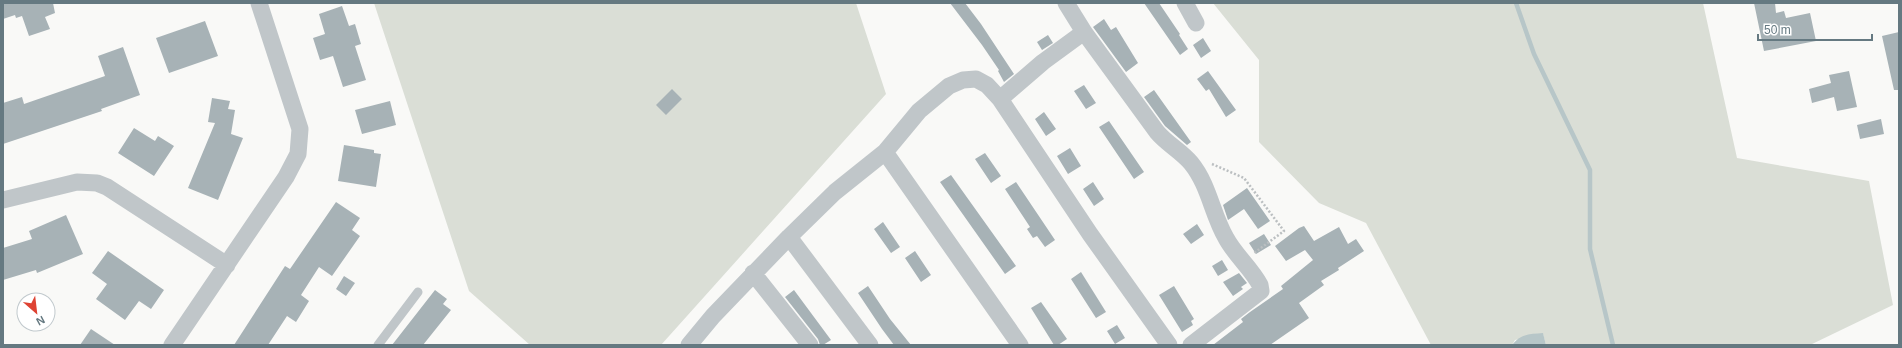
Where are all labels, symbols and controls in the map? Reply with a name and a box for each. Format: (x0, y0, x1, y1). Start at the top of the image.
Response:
scale bar (1758, 16, 1872, 42)
text: 50 m (1764, 23, 1791, 37)
north arrow (16, 292, 56, 332)
text: N (34, 314, 47, 328)

